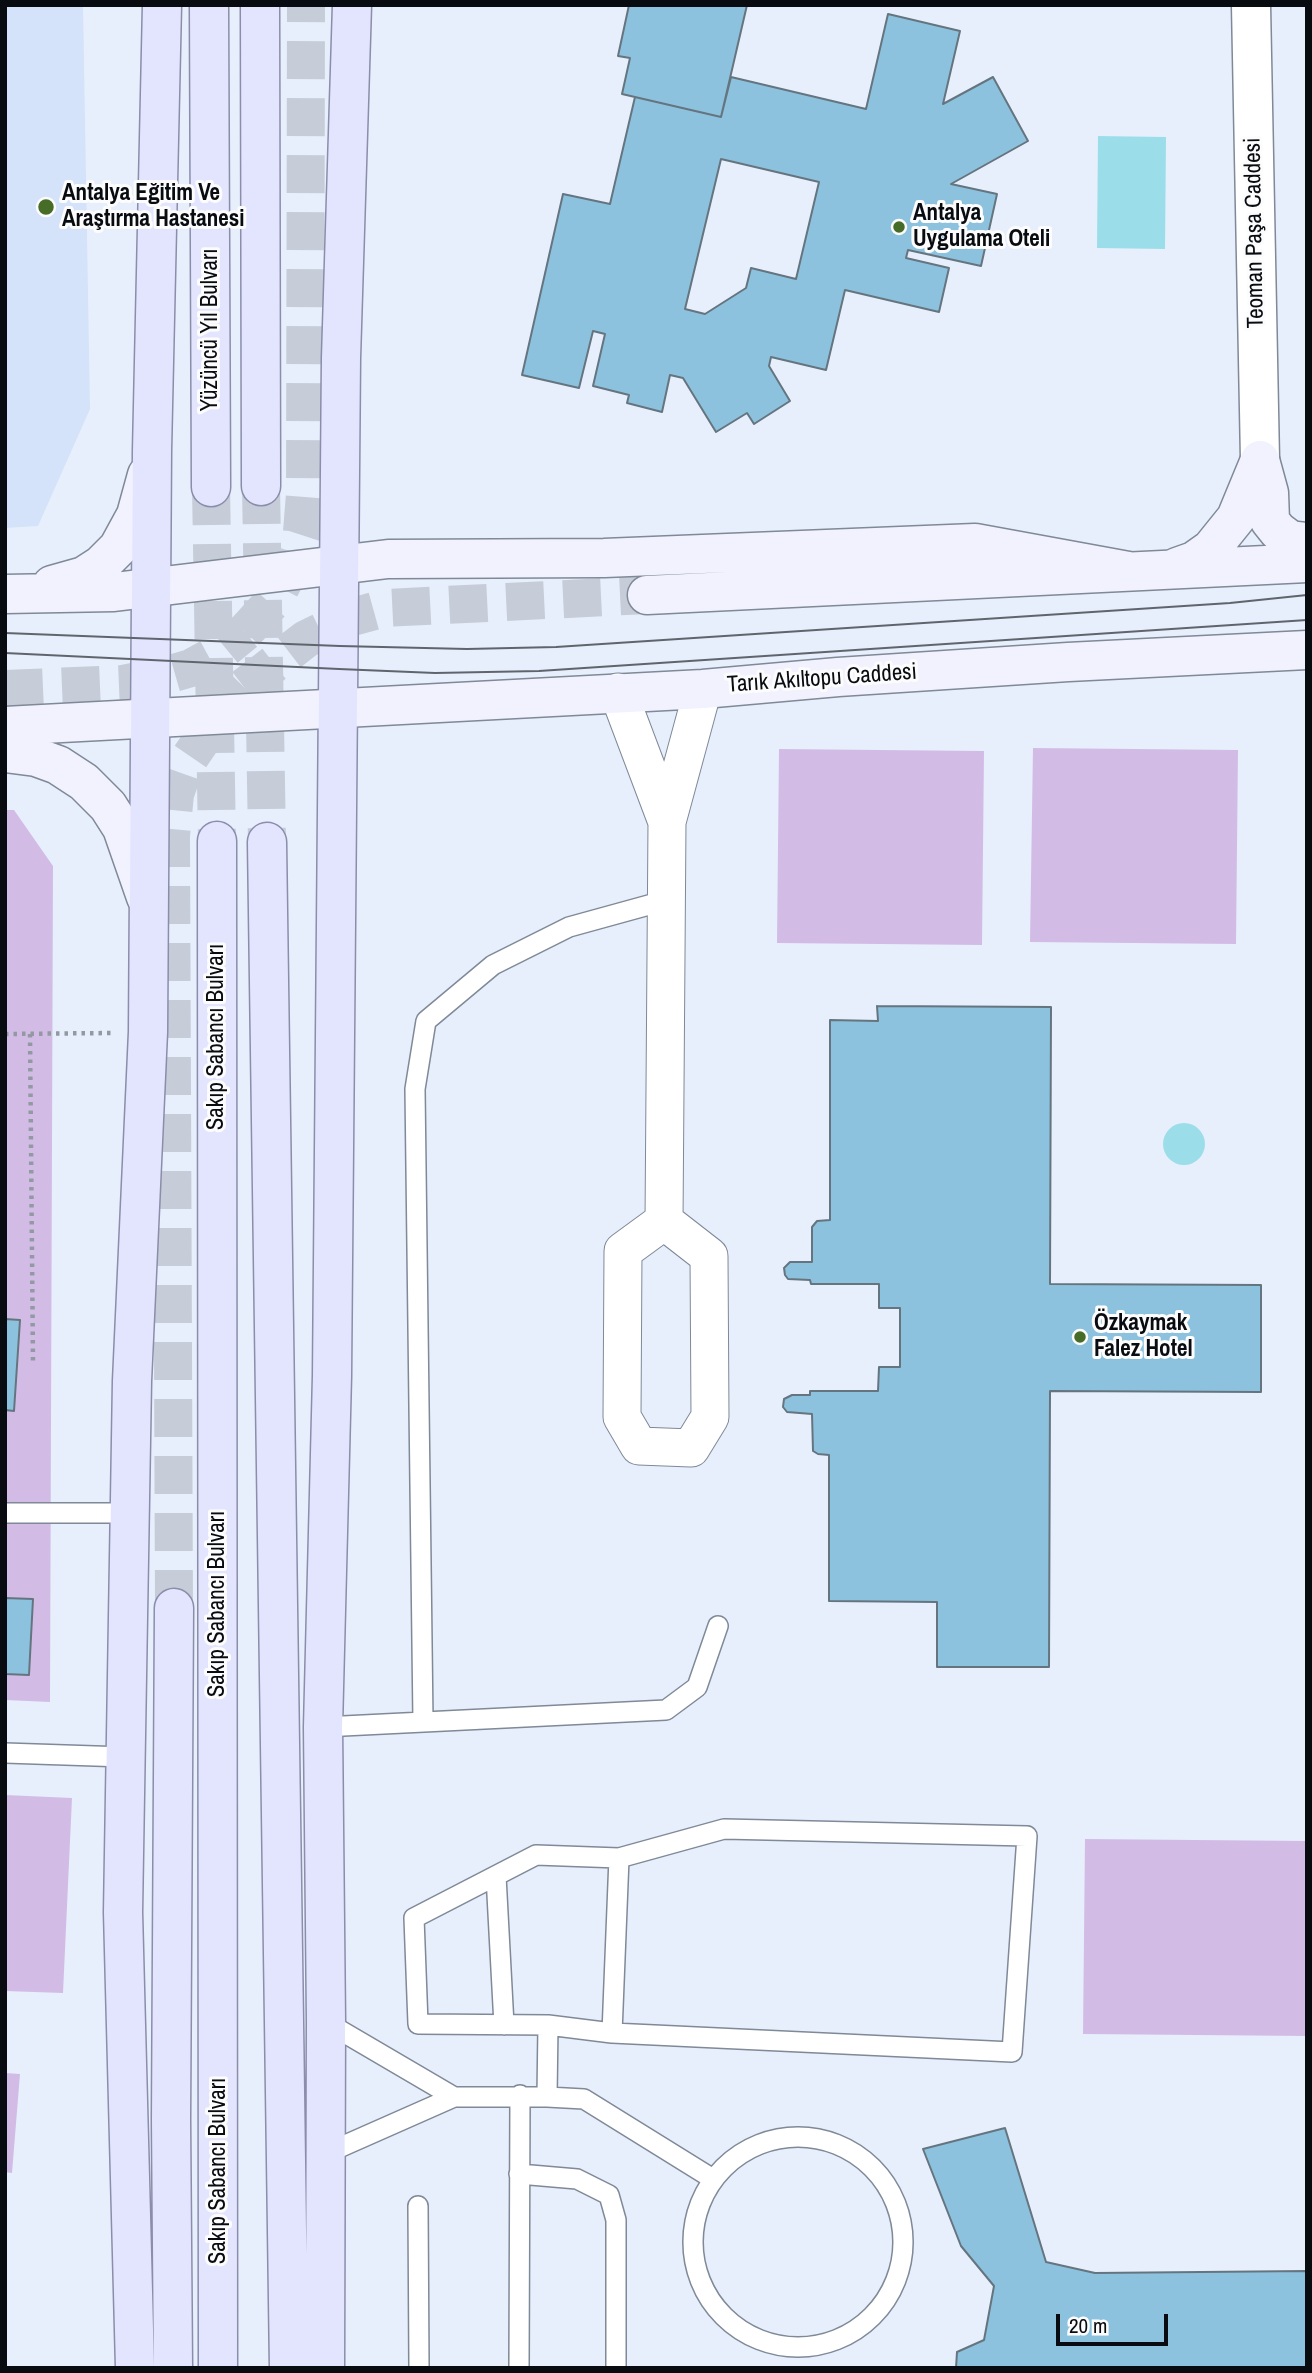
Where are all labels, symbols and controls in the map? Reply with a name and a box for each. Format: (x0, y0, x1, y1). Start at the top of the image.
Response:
street label: Teoman Paşa Caddesi (1240, 137, 1270, 329)
place label: Antalya Eğitim Ve Araştırma Hastanesi (62, 180, 244, 234)
marker: Antalya Eğitim Ve Araştırma Hastanesi (36, 197, 56, 217)
place label: Antalya Uygulama Oteli (913, 200, 1050, 254)
marker: Antalya Uygulama Oteli (891, 219, 907, 235)
street label: Yüzüncü Yıl Bulvarı (197, 249, 225, 411)
street label: Tarık Akıltopu Caddesi (726, 659, 918, 699)
street label: Sakıp Sabancı Bulvarı (203, 944, 231, 1130)
place label: Özkaymak Falez Hotel (1094, 1310, 1193, 1364)
marker: Özkaymak Falez Hotel (1072, 1329, 1088, 1345)
street label: Sakıp Sabancı Bulvarı (204, 1511, 232, 1697)
street label: Sakıp Sabancı Bulvarı (205, 2078, 233, 2264)
scale bar (1060, 2300, 1172, 2344)
text: 20 m (1069, 2311, 1107, 2340)

